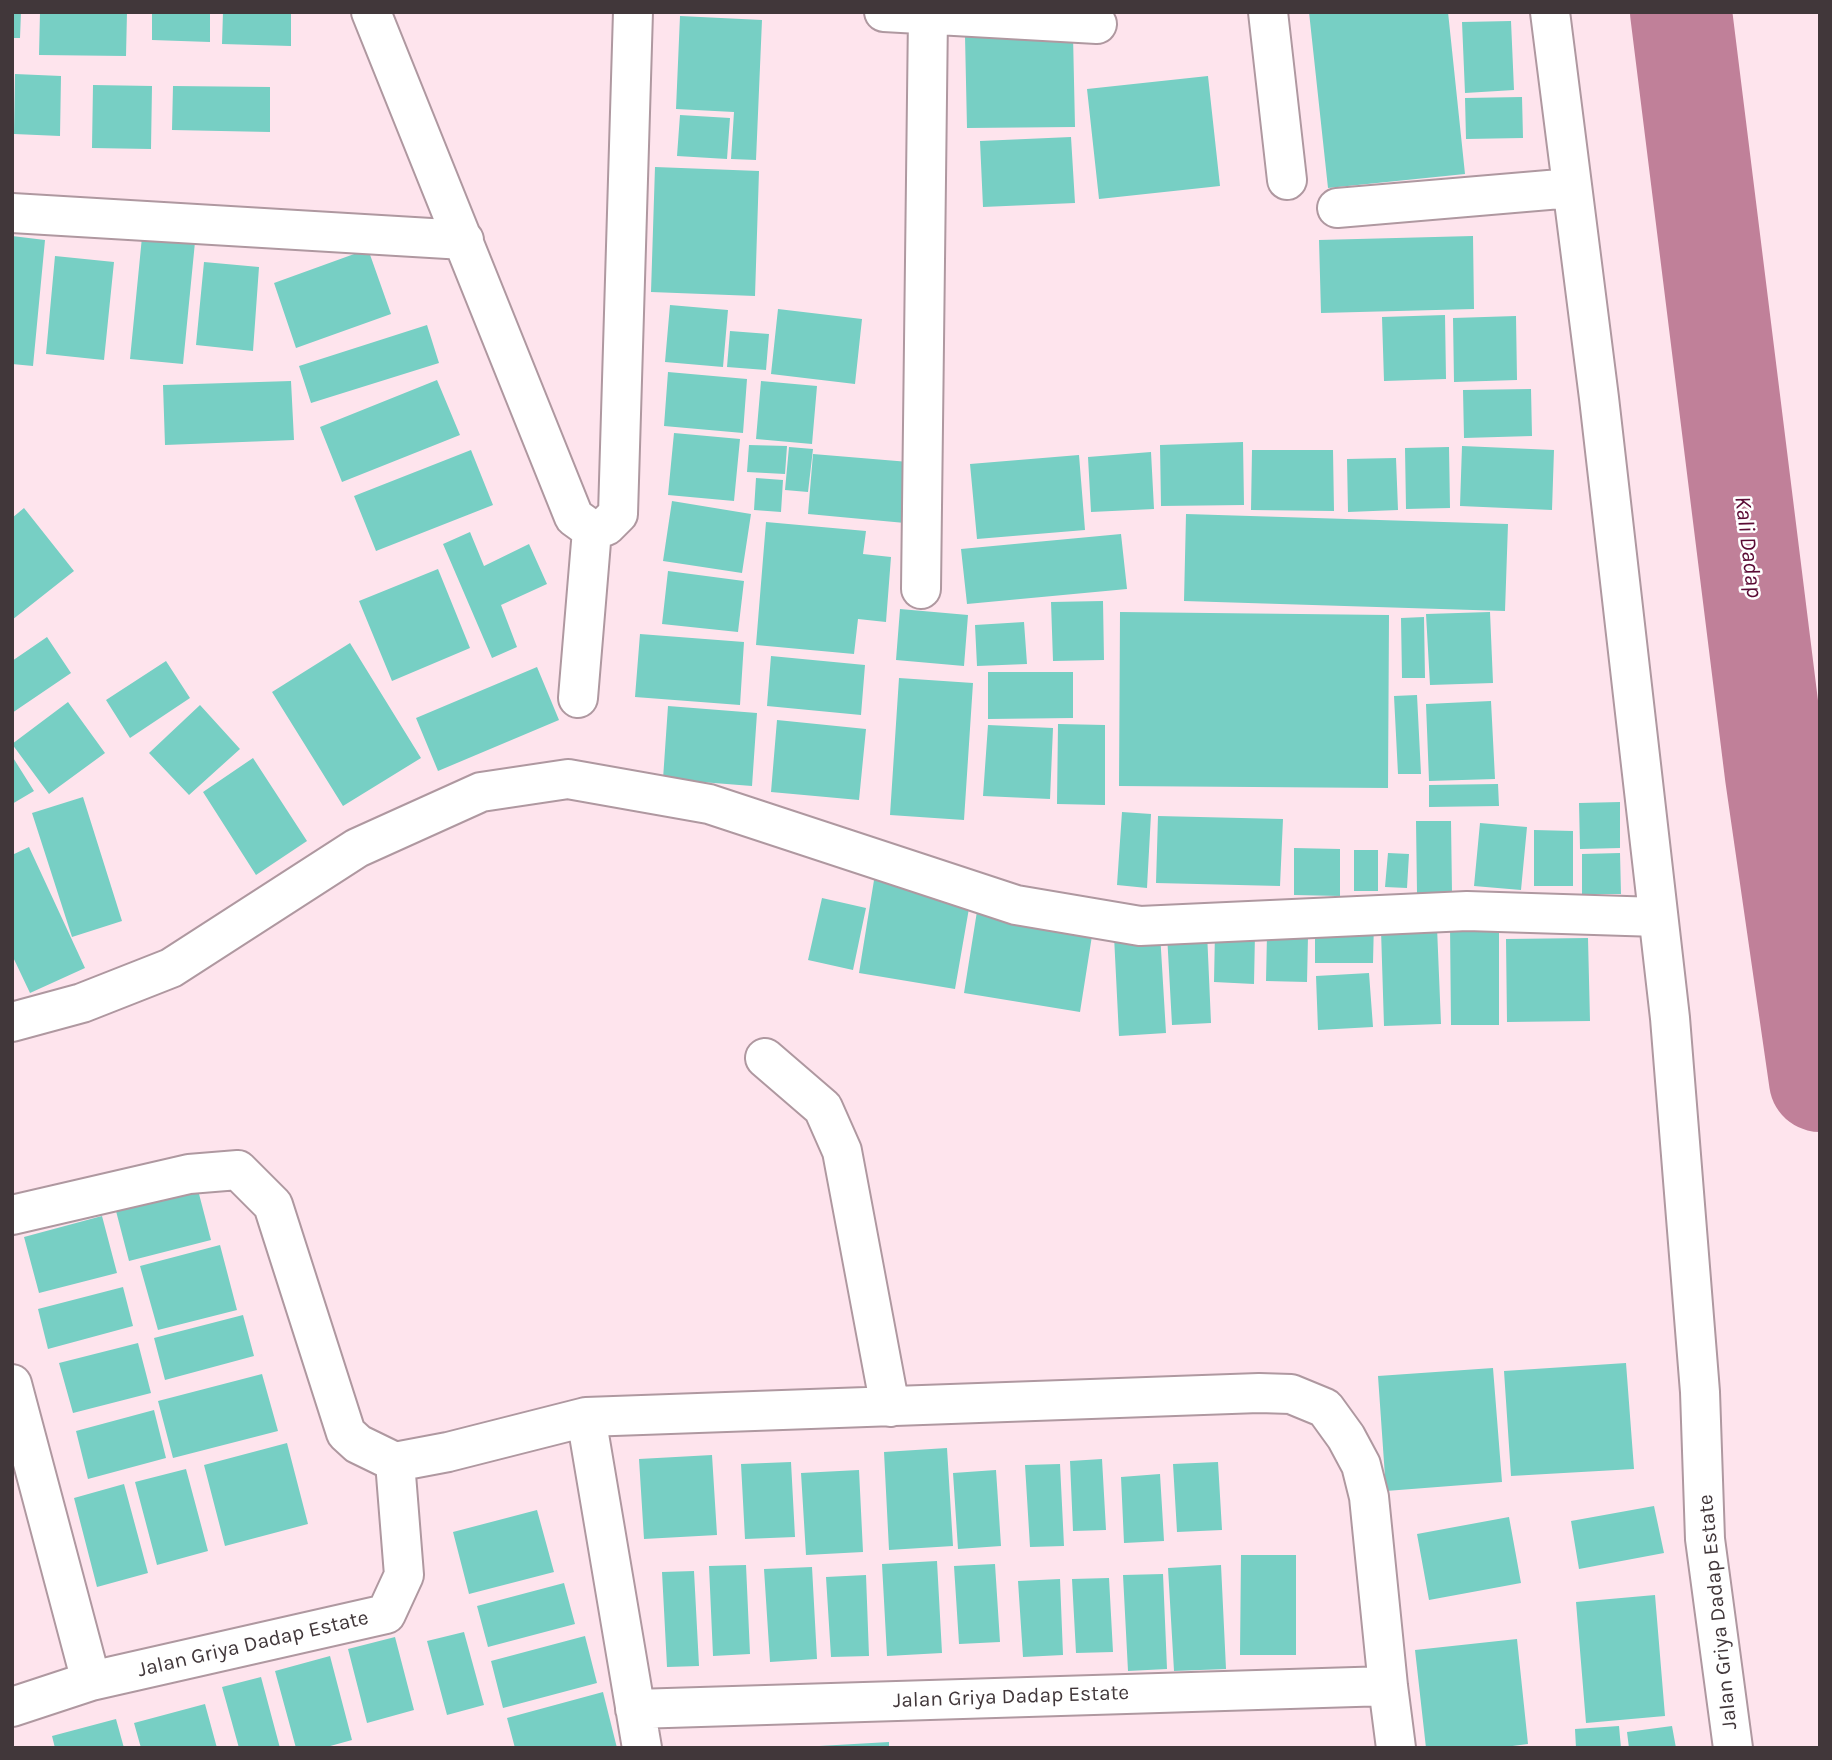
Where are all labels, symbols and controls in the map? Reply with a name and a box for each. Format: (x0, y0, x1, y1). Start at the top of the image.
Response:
water label: Kali Dadap (1728, 494, 1768, 600)
street label: Jalan Griya Dadap Estate (1693, 1493, 1743, 1731)
street label: Jalan Griya Dadap Estate (135, 1605, 371, 1683)
street label: Jalan Griya Dadap Estate (892, 1680, 1130, 1714)

